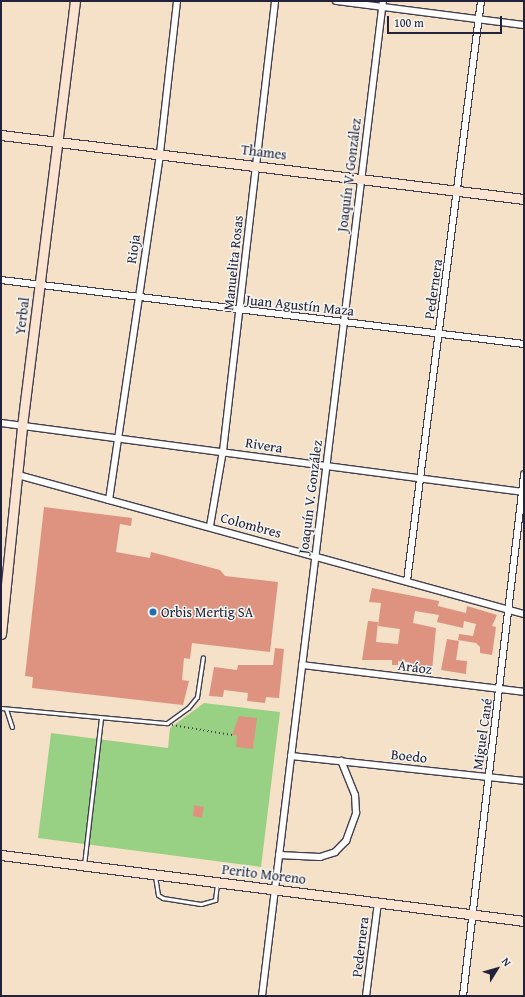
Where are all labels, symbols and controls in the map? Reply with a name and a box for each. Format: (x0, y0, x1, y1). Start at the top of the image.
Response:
scale bar (389, 8, 504, 34)
text: 100 m (394, 14, 424, 31)
street label: Joaquín V. González (334, 117, 364, 233)
street label: Thames (240, 141, 288, 163)
street label: Manuelita Rosas (220, 215, 246, 311)
street label: Rioja (123, 233, 143, 265)
street label: Pedernera (420, 258, 446, 320)
street label: Juan Agustín Maza (245, 291, 355, 319)
street label: Yerbal (11, 296, 33, 336)
street label: Rivera (244, 434, 284, 456)
street label: Joaquín V. González (295, 439, 325, 555)
street label: Colombres (219, 509, 283, 541)
place label: Orbis Mertig SA (161, 604, 253, 620)
marker: Orbis Mertig SA (148, 607, 158, 617)
street label: Aráoz (397, 657, 433, 677)
street label: Miguel Cané (469, 697, 495, 771)
street label: Boedo (390, 746, 428, 766)
street label: Perito Moreno (221, 861, 307, 887)
street label: Pedernera (348, 916, 372, 978)
north arrow (477, 949, 517, 989)
text: N (498, 954, 515, 970)

